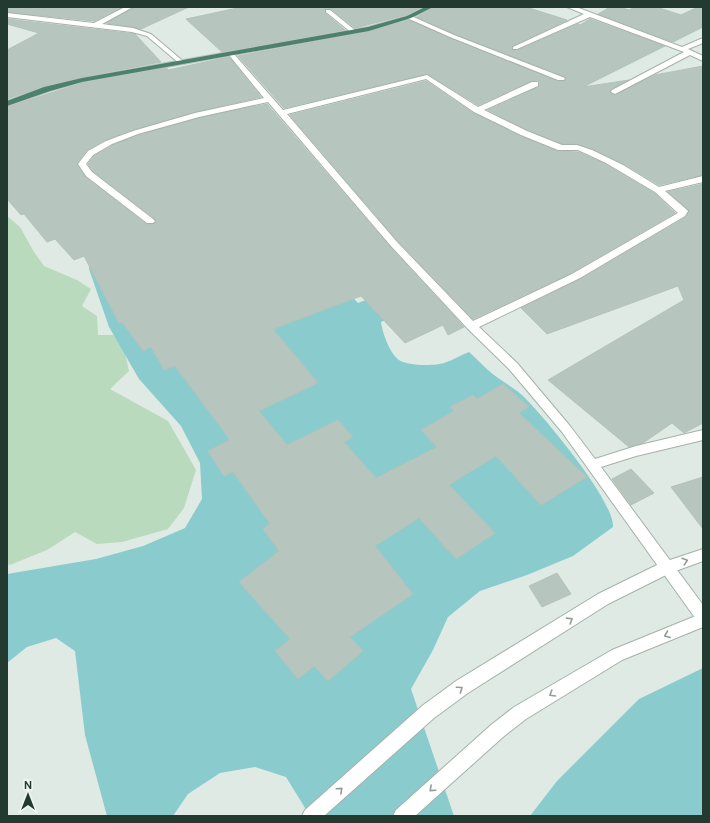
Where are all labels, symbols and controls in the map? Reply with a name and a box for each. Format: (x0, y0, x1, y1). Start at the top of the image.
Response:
one-way arrow (682, 557, 689, 566)
one-way arrow (566, 617, 573, 624)
one-way arrow (663, 630, 670, 638)
one-way arrow (455, 687, 462, 694)
one-way arrow (549, 690, 556, 697)
north arrow (8, 775, 48, 815)
text: N (24, 778, 32, 792)
one-way arrow (429, 784, 437, 791)
one-way arrow (336, 788, 343, 795)

